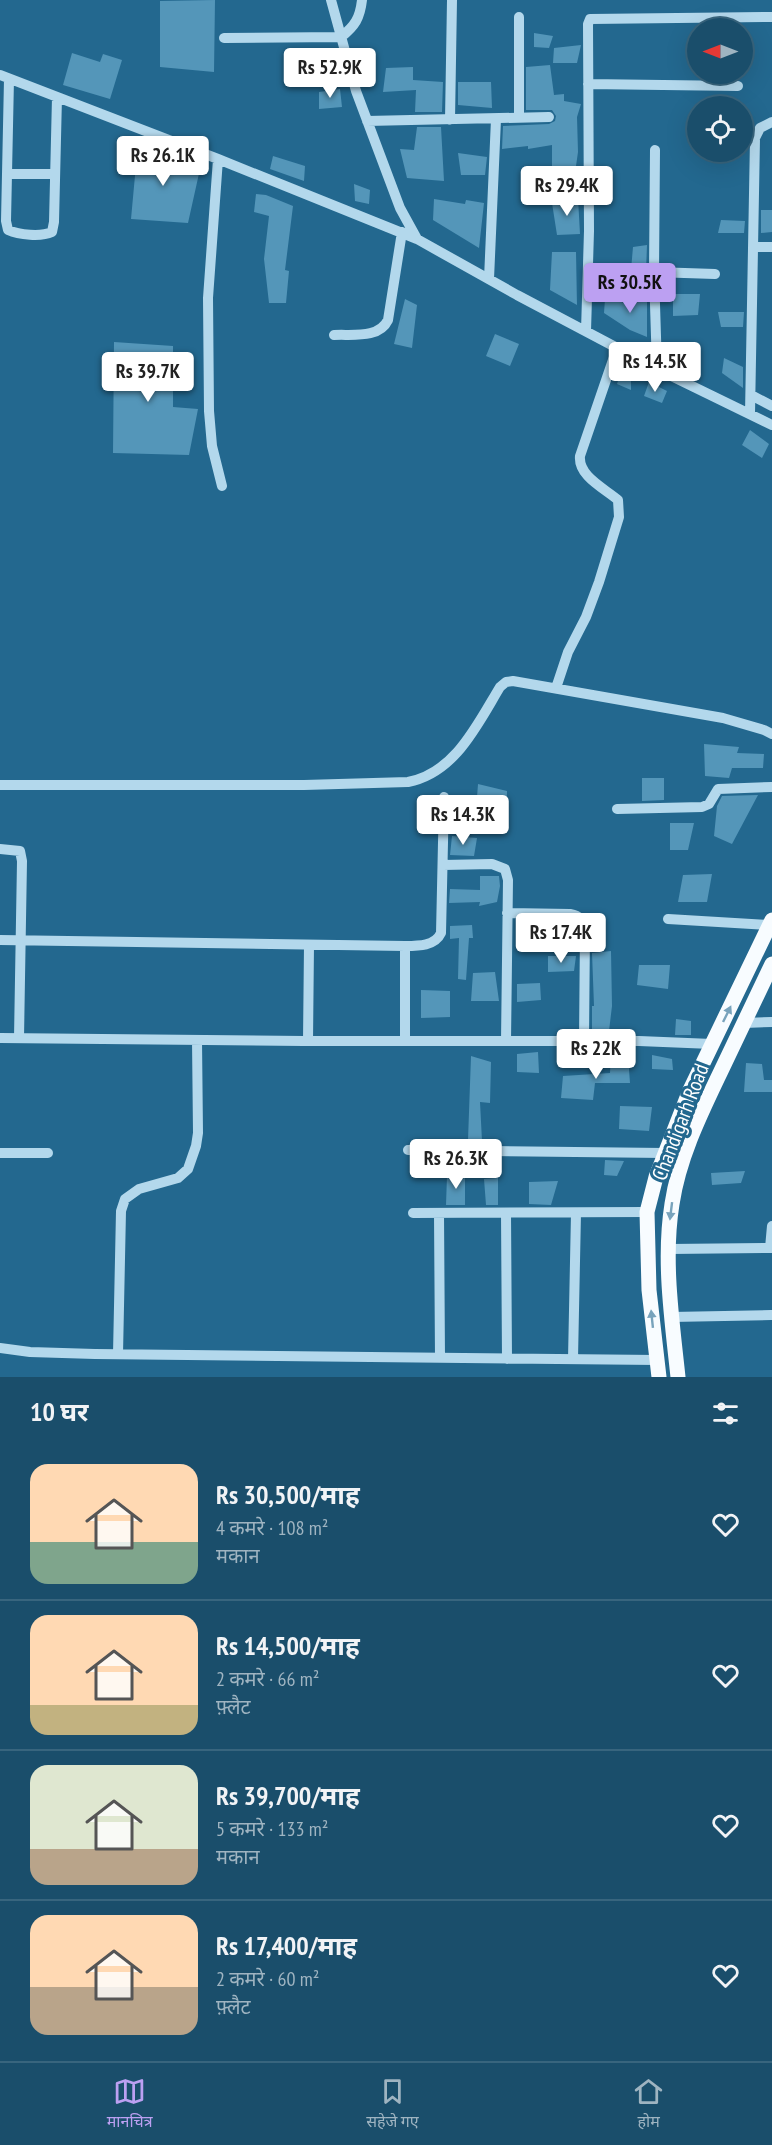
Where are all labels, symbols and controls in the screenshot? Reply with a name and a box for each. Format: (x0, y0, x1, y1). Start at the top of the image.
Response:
north arrow (687, 18, 753, 84)
map controls (687, 18, 753, 162)
pin: Rs 52.9K (268, 48, 392, 99)
text: Rs 52.9K (298, 54, 362, 80)
button: locate (687, 96, 753, 162)
pin: Rs 26.1K (101, 136, 225, 187)
text: Rs 26.1K (131, 142, 195, 168)
pin: Rs 29.4K (505, 166, 629, 217)
text: Rs 29.4K (535, 172, 599, 198)
pin: Rs 30.5K (568, 263, 692, 314)
text: Rs 30.5K (598, 269, 662, 295)
pin: Rs 14.5K (593, 342, 717, 393)
text: Rs 14.5K (623, 348, 687, 374)
pin: Rs 39.7K (86, 352, 210, 403)
text: Rs 39.7K (116, 358, 180, 384)
pin: Rs 14.3K (401, 795, 525, 846)
text: Rs 14.3K (431, 801, 495, 827)
pin: Rs 17.4K (499, 913, 623, 964)
text: Rs 17.4K (530, 919, 592, 945)
one-way arrow (721, 1005, 731, 1023)
pin: Rs 22K (547, 1029, 645, 1080)
text: Rs 22K (571, 1035, 621, 1061)
street label: Chandigarh Road (645, 1060, 715, 1184)
pin: Rs 26.3K (394, 1139, 518, 1190)
text: Rs 26.3K (424, 1145, 488, 1171)
one-way arrow (666, 1202, 676, 1221)
one-way arrow (647, 1309, 657, 1328)
text: 10 घर (30, 1395, 89, 1428)
icon: filters (709, 1397, 742, 1430)
text: Rs 30,500/माह (216, 1478, 360, 1511)
icon: home (78, 1488, 150, 1560)
icon: heart (709, 1508, 742, 1541)
text: 4 कमरे · 108 m² (216, 1515, 328, 1541)
text: मकान (216, 1543, 260, 1569)
text: Rs 14,500/माह (216, 1629, 360, 1662)
icon: home (78, 1639, 150, 1711)
icon: heart (709, 1659, 742, 1692)
text: 2 कमरे · 66 m² (216, 1666, 319, 1692)
text: फ़्लैट (216, 1694, 251, 1720)
text: Rs 39,700/माह (216, 1779, 360, 1812)
icon: home (78, 1789, 150, 1861)
icon: heart (709, 1809, 742, 1842)
text: 5 कमरे · 133 m² (216, 1816, 328, 1842)
text: मकान (216, 1844, 260, 1870)
text: Rs 17,400/माह (216, 1929, 357, 1962)
icon: home (78, 1939, 150, 2011)
icon: heart (709, 1959, 742, 1992)
text: 2 कमरे · 60 m² (216, 1966, 319, 1992)
text: फ़्लैट (216, 1994, 251, 2020)
tab: मानचित्र (107, 2075, 153, 2134)
tab: सहेजे गए (366, 2075, 419, 2134)
tab: होम (632, 2075, 665, 2134)

